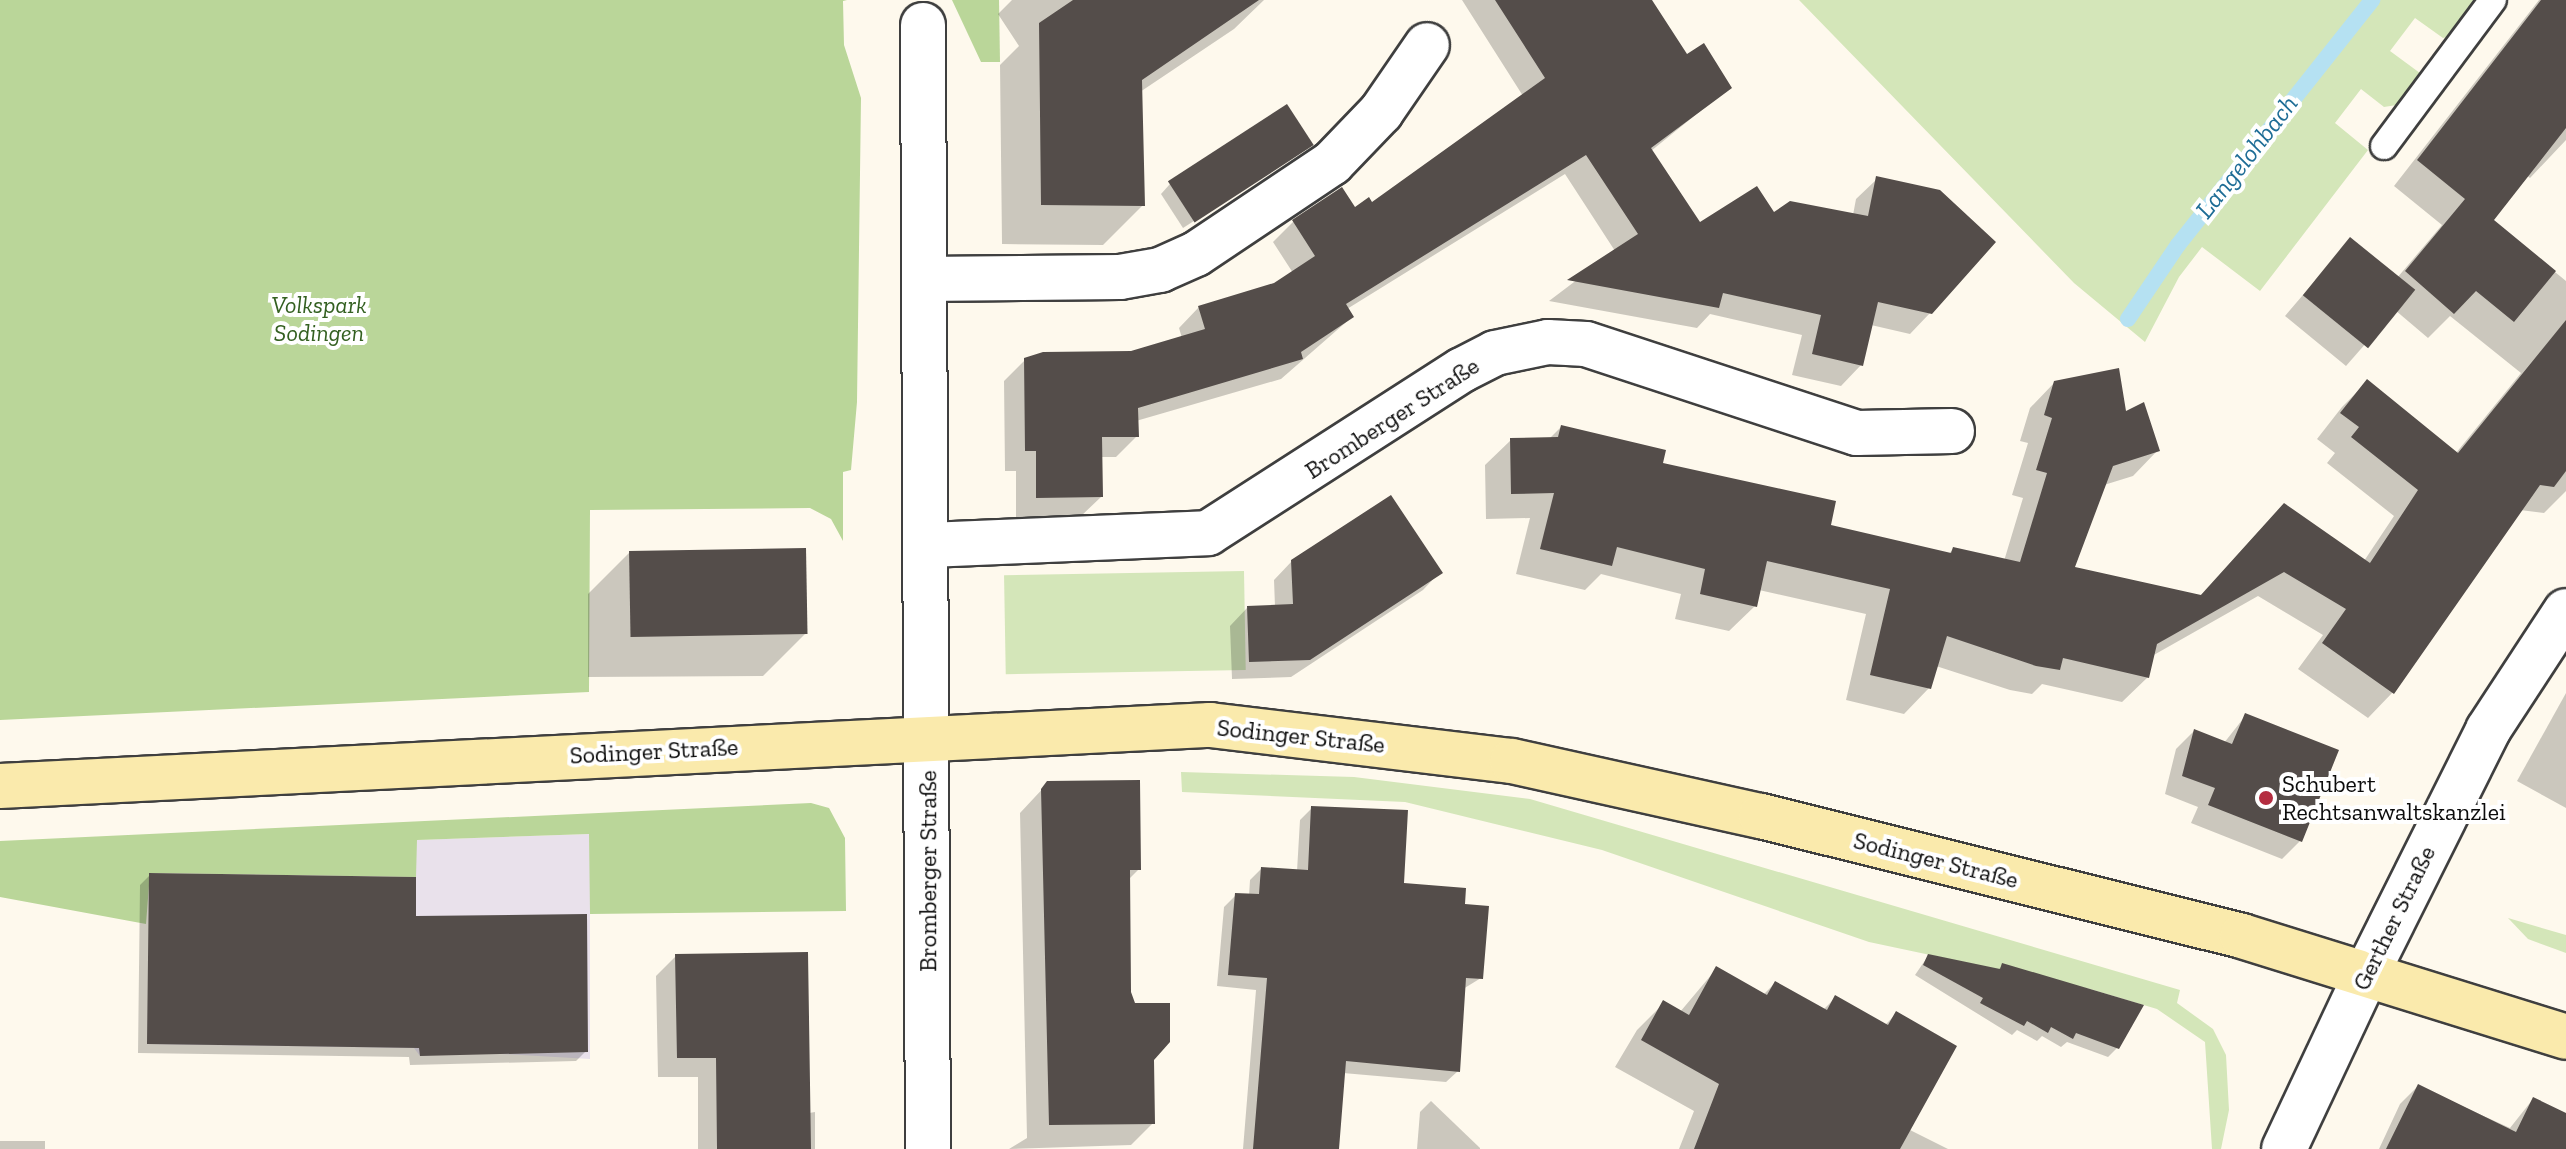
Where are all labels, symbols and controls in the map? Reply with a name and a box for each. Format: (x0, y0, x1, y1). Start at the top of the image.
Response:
water label: Langelohbach (2189, 89, 2305, 225)
park label: Volkspark Sodingen (271, 291, 367, 347)
street label: Bromberger Straße (1299, 351, 1485, 485)
street label: Sodinger Straße (1215, 713, 1387, 759)
street label: Sodinger Straße (569, 732, 739, 770)
street label: Bromberger Straße (914, 770, 942, 972)
place label: Schubert Rechtsanwaltskanzlei (2282, 770, 2506, 826)
marker: Schubert Rechtsanwaltskanzlei (2257, 789, 2275, 807)
street label: Sodinger Straße (1851, 826, 2021, 894)
street label: Gerther Straße (2347, 841, 2441, 995)

